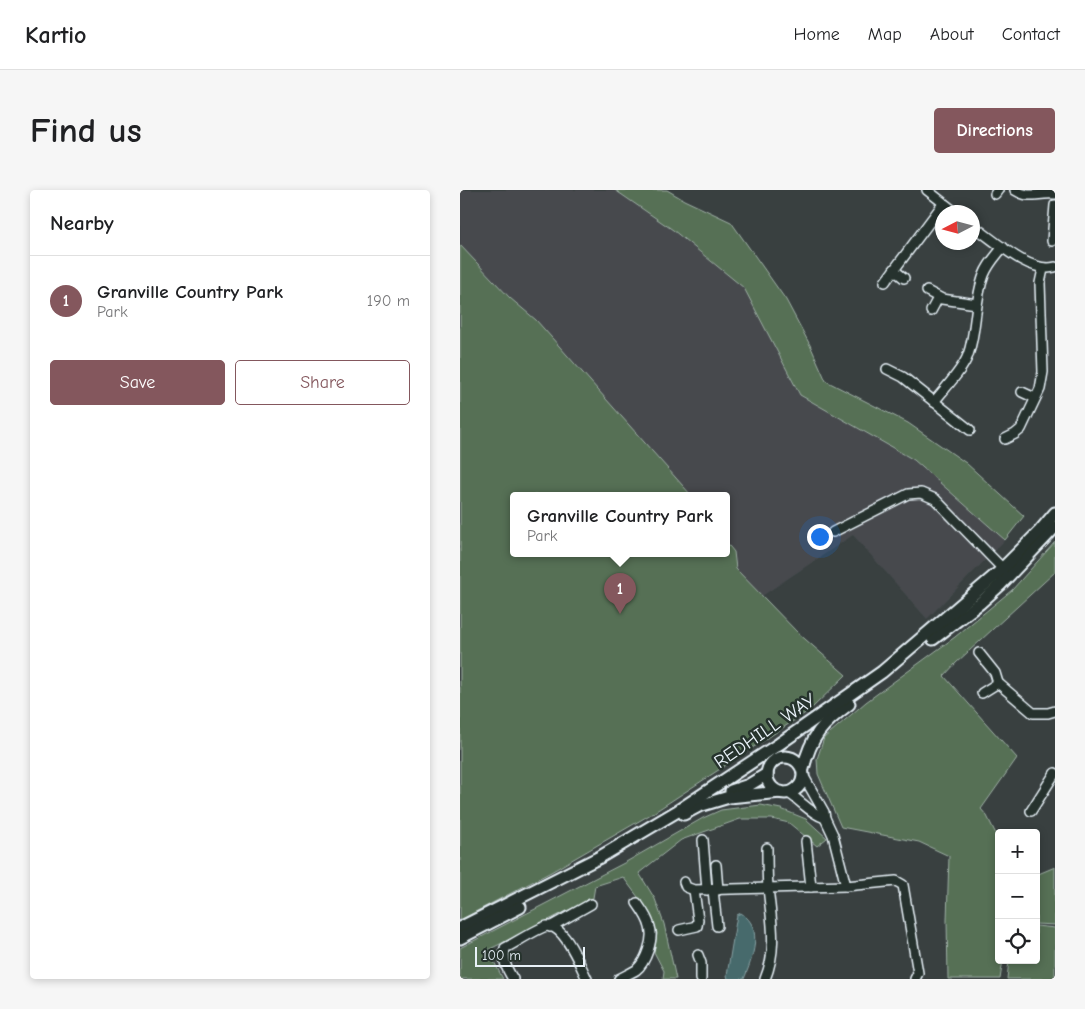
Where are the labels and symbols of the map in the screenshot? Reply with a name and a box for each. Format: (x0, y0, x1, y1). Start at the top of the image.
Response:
north arrow (935, 205, 980, 250)
your location (807, 524, 833, 550)
pin: 1 (604, 573, 636, 614)
street label: REDHILL WAY (710, 689, 821, 773)
scale bar (475, 944, 585, 967)

